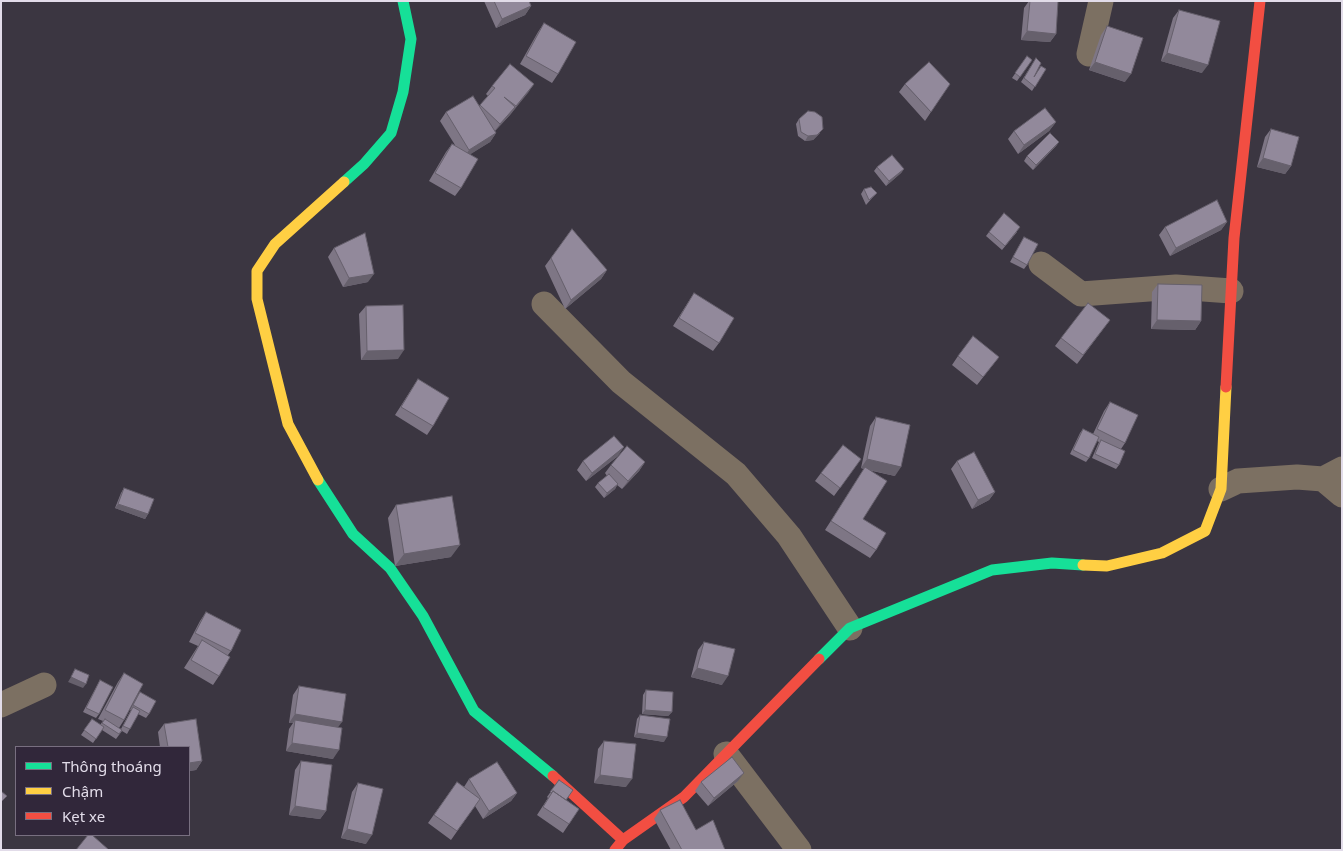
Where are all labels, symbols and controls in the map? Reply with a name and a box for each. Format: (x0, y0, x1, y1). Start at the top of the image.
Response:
legend (15, 746, 190, 836)
text: Thông thoáng (62, 756, 162, 776)
text: Chậm (62, 781, 103, 801)
text: Kẹt xe (62, 806, 105, 826)

